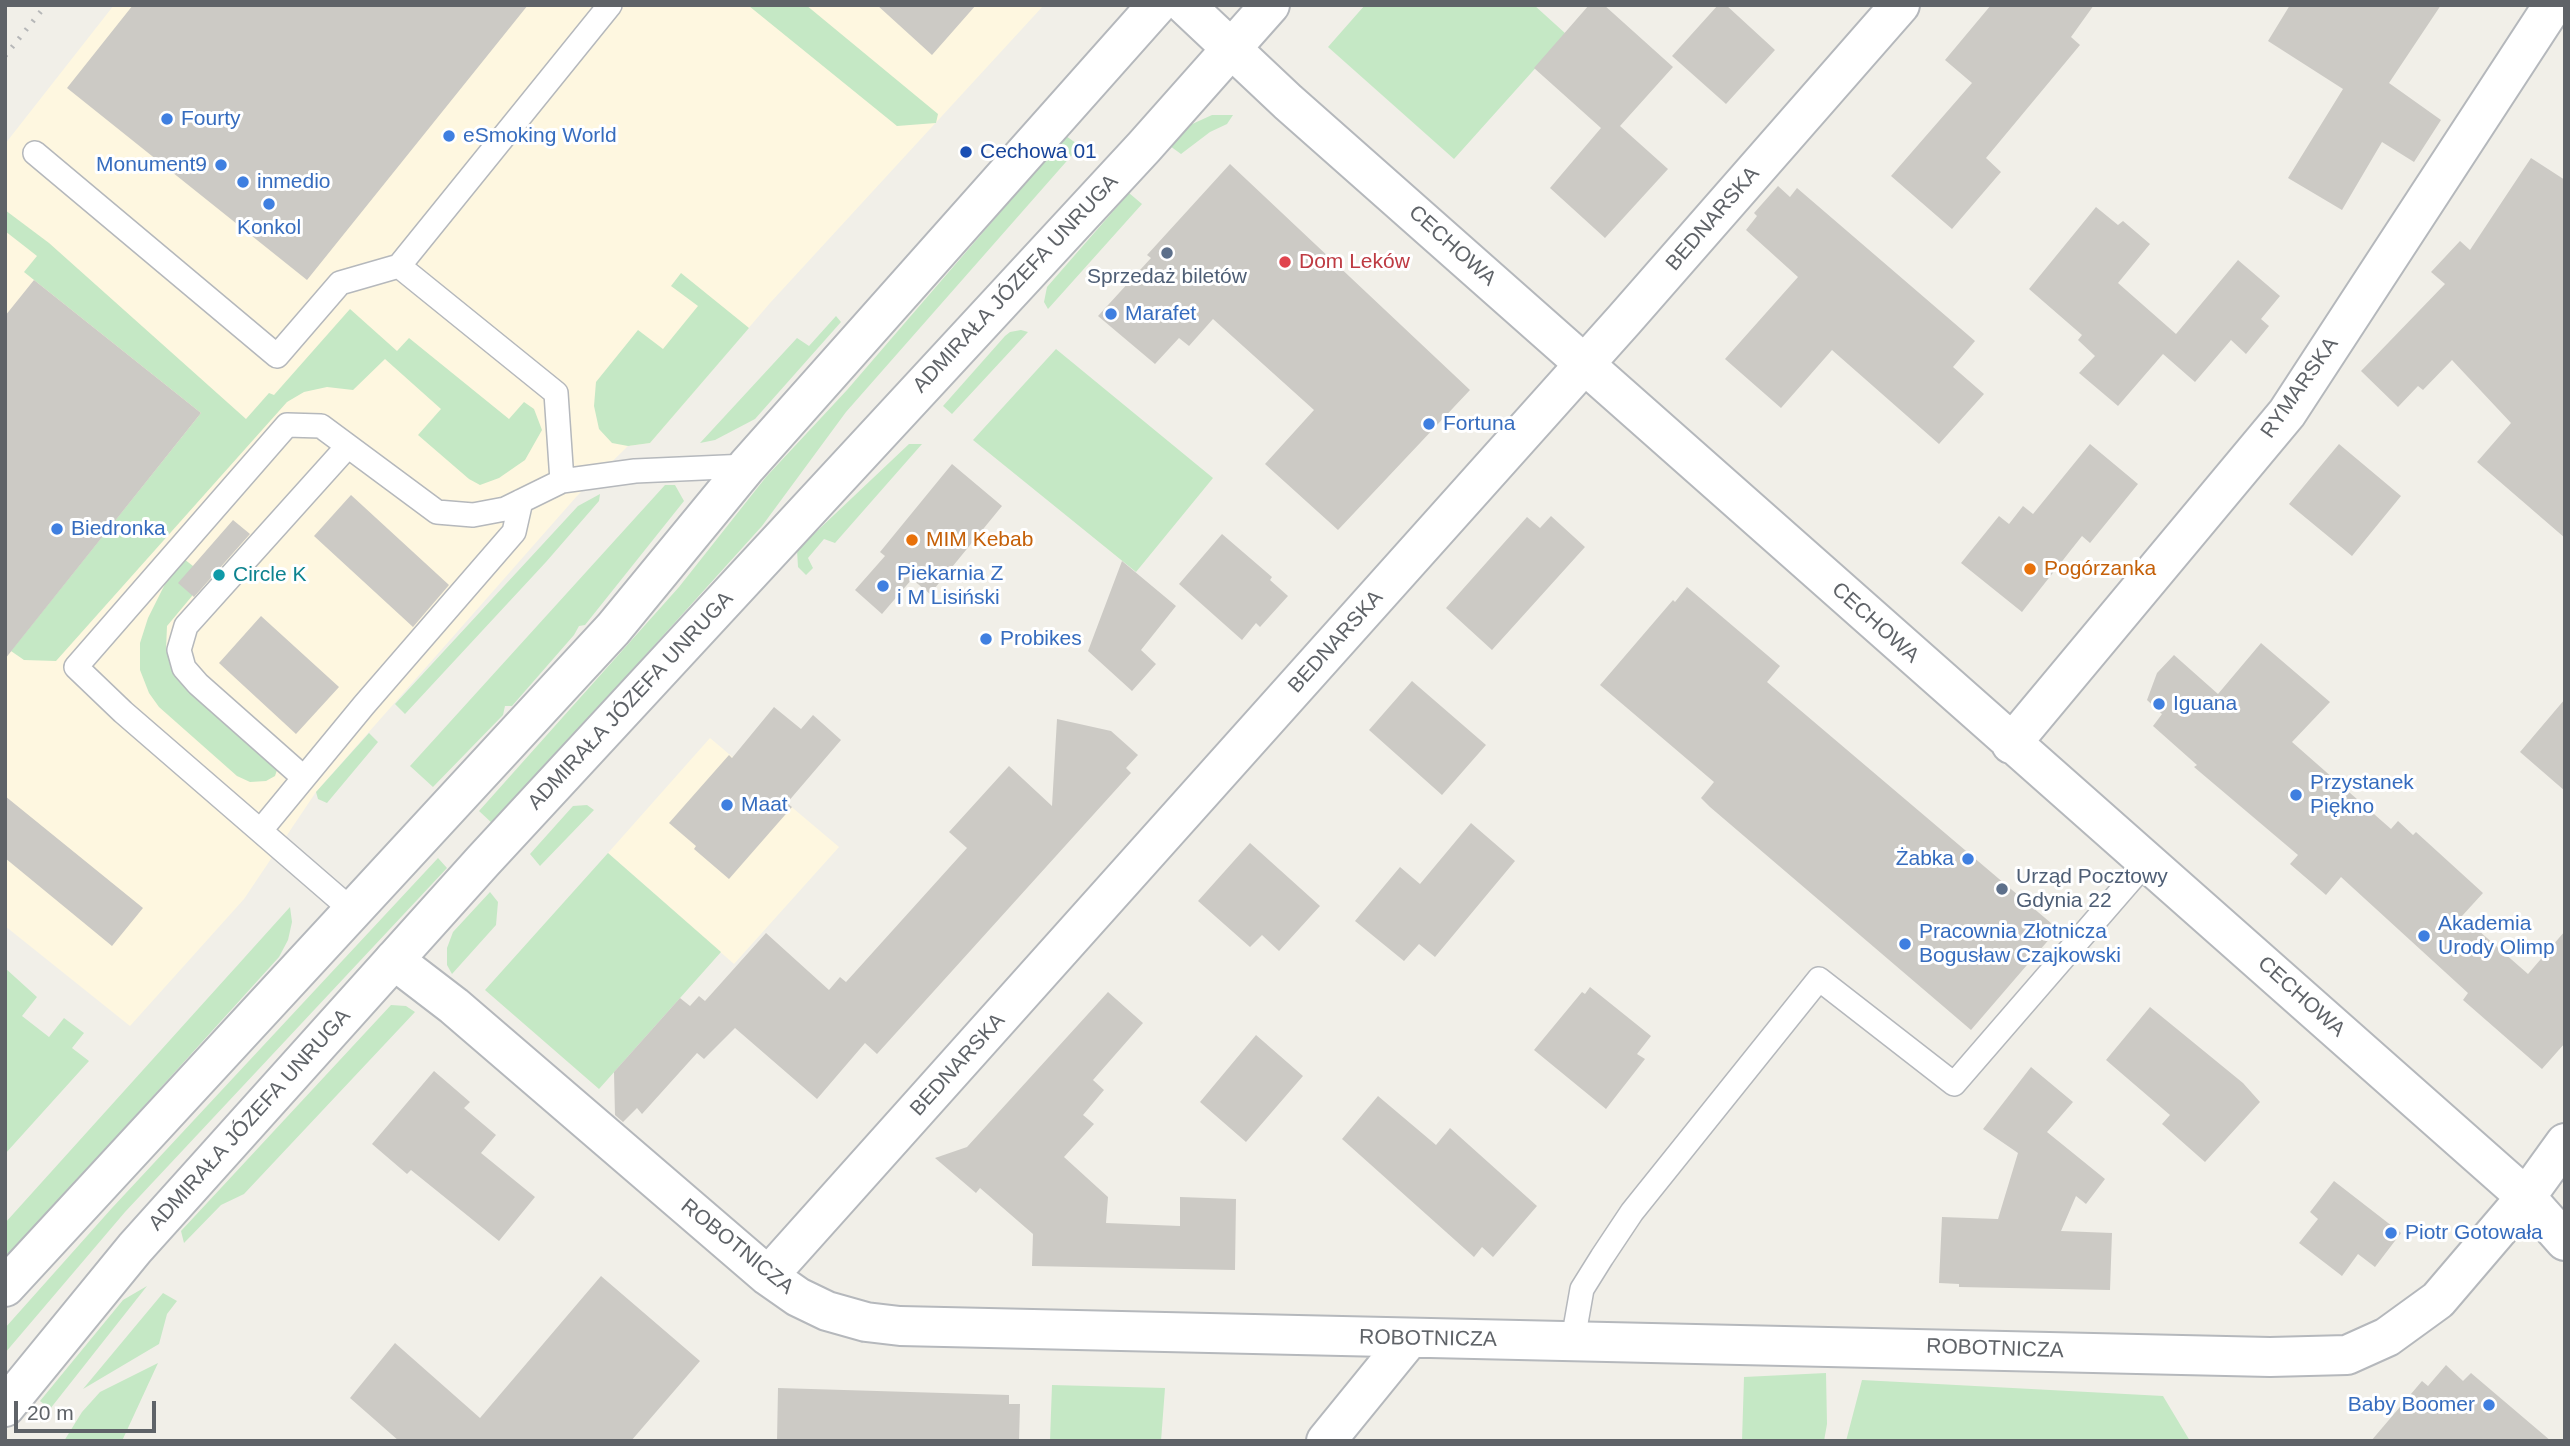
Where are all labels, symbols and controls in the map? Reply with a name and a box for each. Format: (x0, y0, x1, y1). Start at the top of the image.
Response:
place label: Fourty (181, 106, 241, 132)
marker: Fourty (159, 111, 175, 127)
place label: eSmoking World (463, 123, 617, 149)
marker: eSmoking World (441, 128, 457, 144)
place label: Cechowa 01 (980, 139, 1097, 165)
marker: Cechowa 01 (958, 144, 974, 160)
place label: Monument9 (96, 152, 207, 178)
marker: Monument9 (213, 157, 229, 173)
street label: BEDNARSKA (1661, 162, 1765, 276)
place label: inmedio (257, 169, 331, 195)
street label: ADMIRAŁA JÓZEFA UNRUGA (908, 170, 1124, 398)
marker: inmedio (235, 174, 251, 190)
marker: Konkol (261, 196, 277, 212)
street label: CECHOWA (1403, 200, 1501, 292)
place label: Konkol (237, 215, 301, 241)
marker: Sprzedaż biletów (1159, 245, 1175, 261)
place label: Dom Leków (1299, 249, 1410, 275)
marker: Dom Leków (1277, 254, 1293, 270)
place label: Sprzedaż biletów (1087, 264, 1247, 290)
place label: Marafet (1125, 301, 1196, 327)
marker: Marafet (1103, 306, 1119, 322)
street label: RYMARSKA (2256, 333, 2344, 443)
place label: Fortuna (1443, 411, 1515, 437)
marker: Fortuna (1421, 416, 1437, 432)
place label: Biedronka (71, 516, 166, 542)
marker: Biedronka (49, 521, 65, 537)
place label: MIM Kebab (926, 527, 1033, 553)
marker: MIM Kebab (904, 532, 920, 548)
place label: Pogórzanka (2044, 556, 2156, 582)
place label: Piekarnia Z i M Lisiński (897, 561, 1003, 611)
marker: Pogórzanka (2022, 561, 2038, 577)
place label: Circle K (233, 562, 307, 588)
marker: Circle K (211, 567, 227, 583)
street label: CECHOWA (1826, 577, 1924, 669)
marker: Piekarnia Z i M Lisiński (875, 578, 891, 594)
street label: BEDNARSKA (1283, 585, 1389, 699)
street label: ADMIRAŁA JÓZEFA UNRUGA (523, 587, 739, 815)
place label: Probikes (1000, 626, 1082, 652)
marker: Probikes (978, 631, 994, 647)
place label: Iguana (2173, 691, 2237, 717)
marker: Iguana (2151, 696, 2167, 712)
place label: Przystanek Piękno (2310, 770, 2414, 820)
marker: Przystanek Piękno (2288, 787, 2304, 803)
place label: Maat (741, 792, 788, 818)
marker: Maat (719, 797, 735, 813)
place label: Żabka (1896, 846, 1954, 872)
marker: Żabka (1960, 851, 1976, 867)
place label: Urząd Pocztowy Gdynia 22 (2016, 864, 2168, 914)
marker: Urząd Pocztowy Gdynia 22 (1994, 881, 2010, 897)
place label: Akademia Urody Olimp (2438, 911, 2555, 961)
place label: Pracownia Złotnicza Bogusław Czajkowski (1919, 919, 2121, 969)
marker: Akademia Urody Olimp (2416, 928, 2432, 944)
marker: Pracownia Złotnicza Bogusław Czajkowski (1897, 936, 1913, 952)
street label: CECHOWA (2252, 951, 2350, 1043)
street label: ADMIRAŁA JÓZEFA UNRUGA (144, 1004, 356, 1236)
street label: BEDNARSKA (905, 1008, 1011, 1122)
street label: ROBOTNICZA (676, 1194, 798, 1300)
place label: Piotr Gotowała (2405, 1220, 2543, 1246)
marker: Piotr Gotowała (2383, 1225, 2399, 1241)
street label: ROBOTNICZA (1359, 1325, 1497, 1353)
street label: ROBOTNICZA (1926, 1334, 2064, 1364)
scale bar (18, 1386, 159, 1430)
place label: Baby Boomer (2348, 1392, 2475, 1418)
marker: Baby Boomer (2481, 1397, 2497, 1413)
text: 20 m (27, 1401, 74, 1424)

